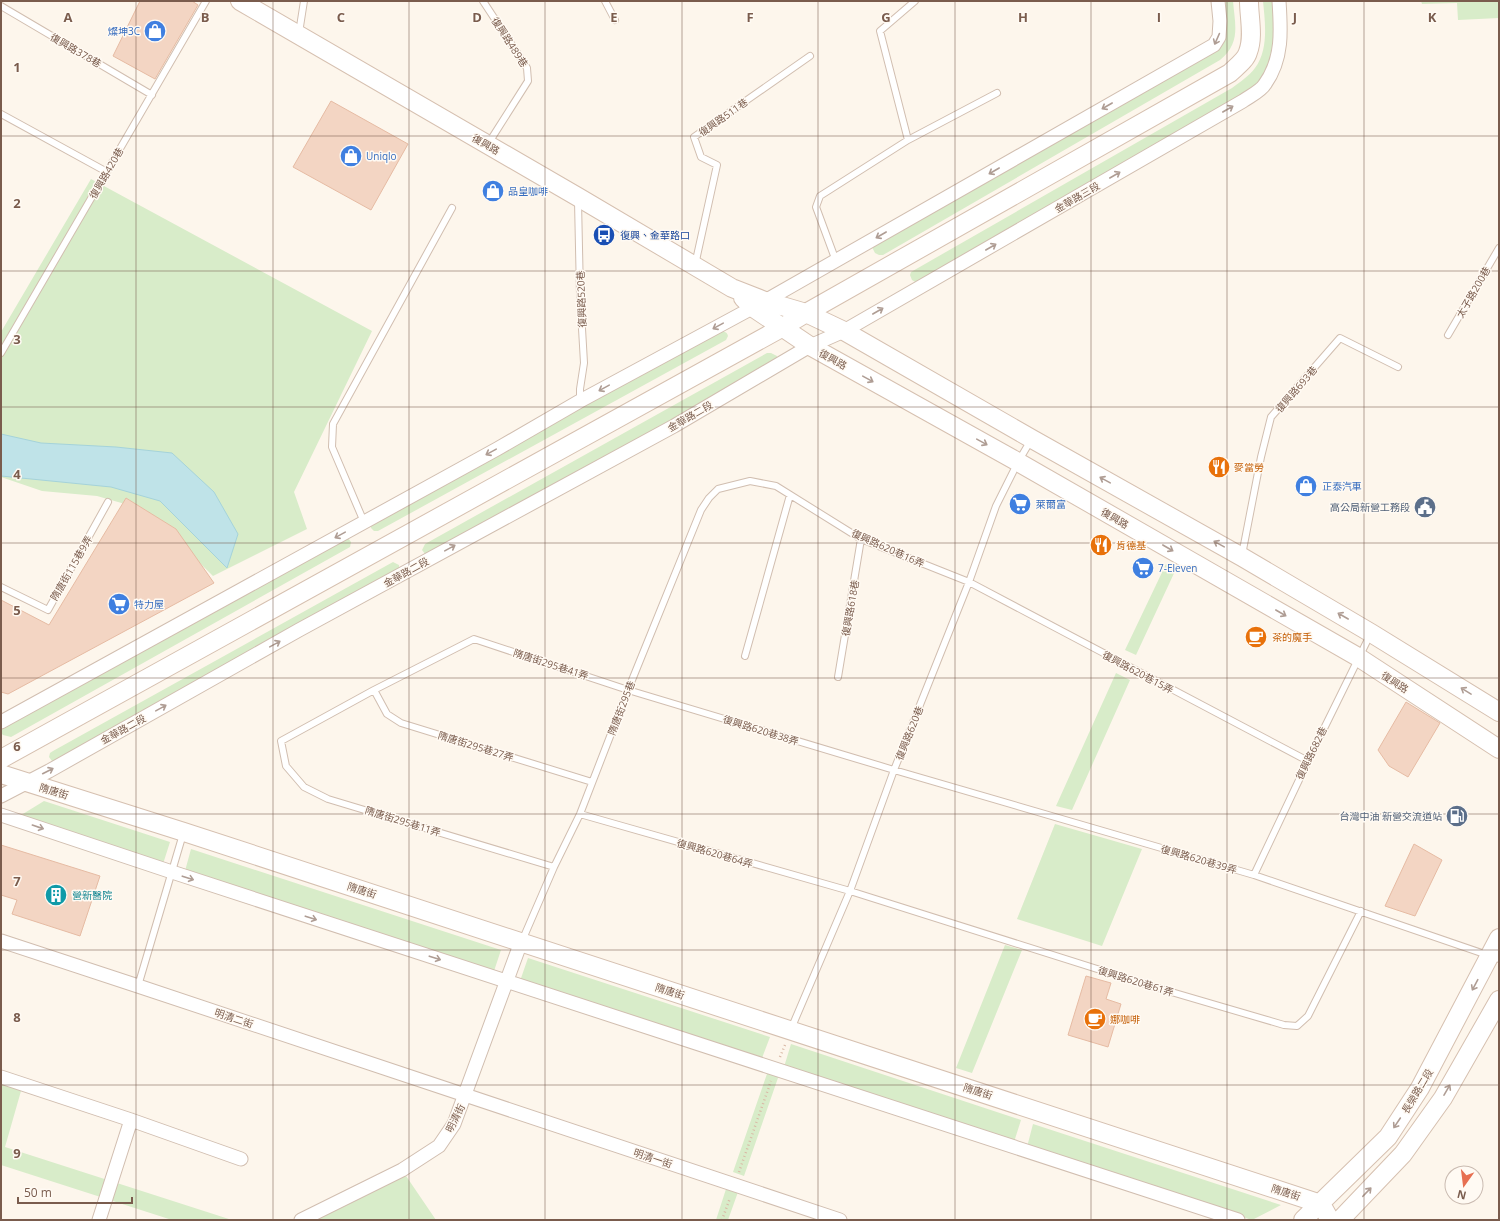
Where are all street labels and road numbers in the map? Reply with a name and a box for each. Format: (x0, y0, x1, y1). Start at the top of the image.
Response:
street label: 復興路489巷 (489, 14, 531, 70)
street label: 復興路378巷 (48, 30, 104, 70)
street label: 復興路511巷 (696, 95, 750, 139)
street label: 復興路 (470, 130, 502, 158)
street label: 復興路420巷 (86, 145, 126, 201)
street label: 金華路三段 (1052, 178, 1102, 216)
street label: 太子路200巷 (1453, 264, 1493, 320)
street label: 復興路520巷 (573, 270, 589, 328)
street label: 復興路 (816, 346, 850, 372)
street label: 復興路693巷 (1272, 363, 1320, 415)
street label: 金華路二段 (665, 397, 715, 435)
street label: 復興路 (1099, 504, 1131, 532)
street label: 復興路620巷16弄 (849, 526, 927, 570)
street label: 隋唐街115巷9弄 (47, 533, 95, 603)
street label: 金華路二段 (381, 554, 431, 590)
street label: 復興路618巷 (838, 579, 862, 637)
street label: 隋唐街295巷41弄 (511, 645, 591, 683)
street label: 復興路620巷15弄 (1100, 647, 1176, 697)
street label: 復興路 (1379, 668, 1411, 696)
street label: 隋唐街295巷 (604, 679, 638, 737)
street label: 復興路620巷 (892, 704, 926, 762)
street label: 金華路二段 (98, 711, 148, 747)
street label: 復興路620巷38弄 (721, 712, 801, 748)
street label: 復興路682巷 (1292, 724, 1330, 782)
street label: 隋唐街295巷27弄 (436, 728, 516, 764)
street label: 隋唐街 (38, 780, 70, 802)
street label: 隋唐街295巷11弄 (363, 803, 443, 839)
street label: 復興路620巷64弄 (675, 835, 755, 871)
street label: 復興路620巷39弄 (1159, 841, 1239, 877)
street label: 隋唐街 (346, 879, 378, 901)
street label: 復興路620巷61弄 (1096, 963, 1176, 999)
street label: 隋唐街 (654, 980, 686, 1002)
street label: 明清二街 (213, 1005, 255, 1031)
street label: 長榮路二段 (1398, 1066, 1436, 1116)
street label: 隋唐街 (962, 1080, 994, 1102)
street label: 明清街 (442, 1101, 468, 1135)
street label: 明清一街 (632, 1145, 674, 1171)
street label: 隋唐街 (1270, 1181, 1302, 1203)

